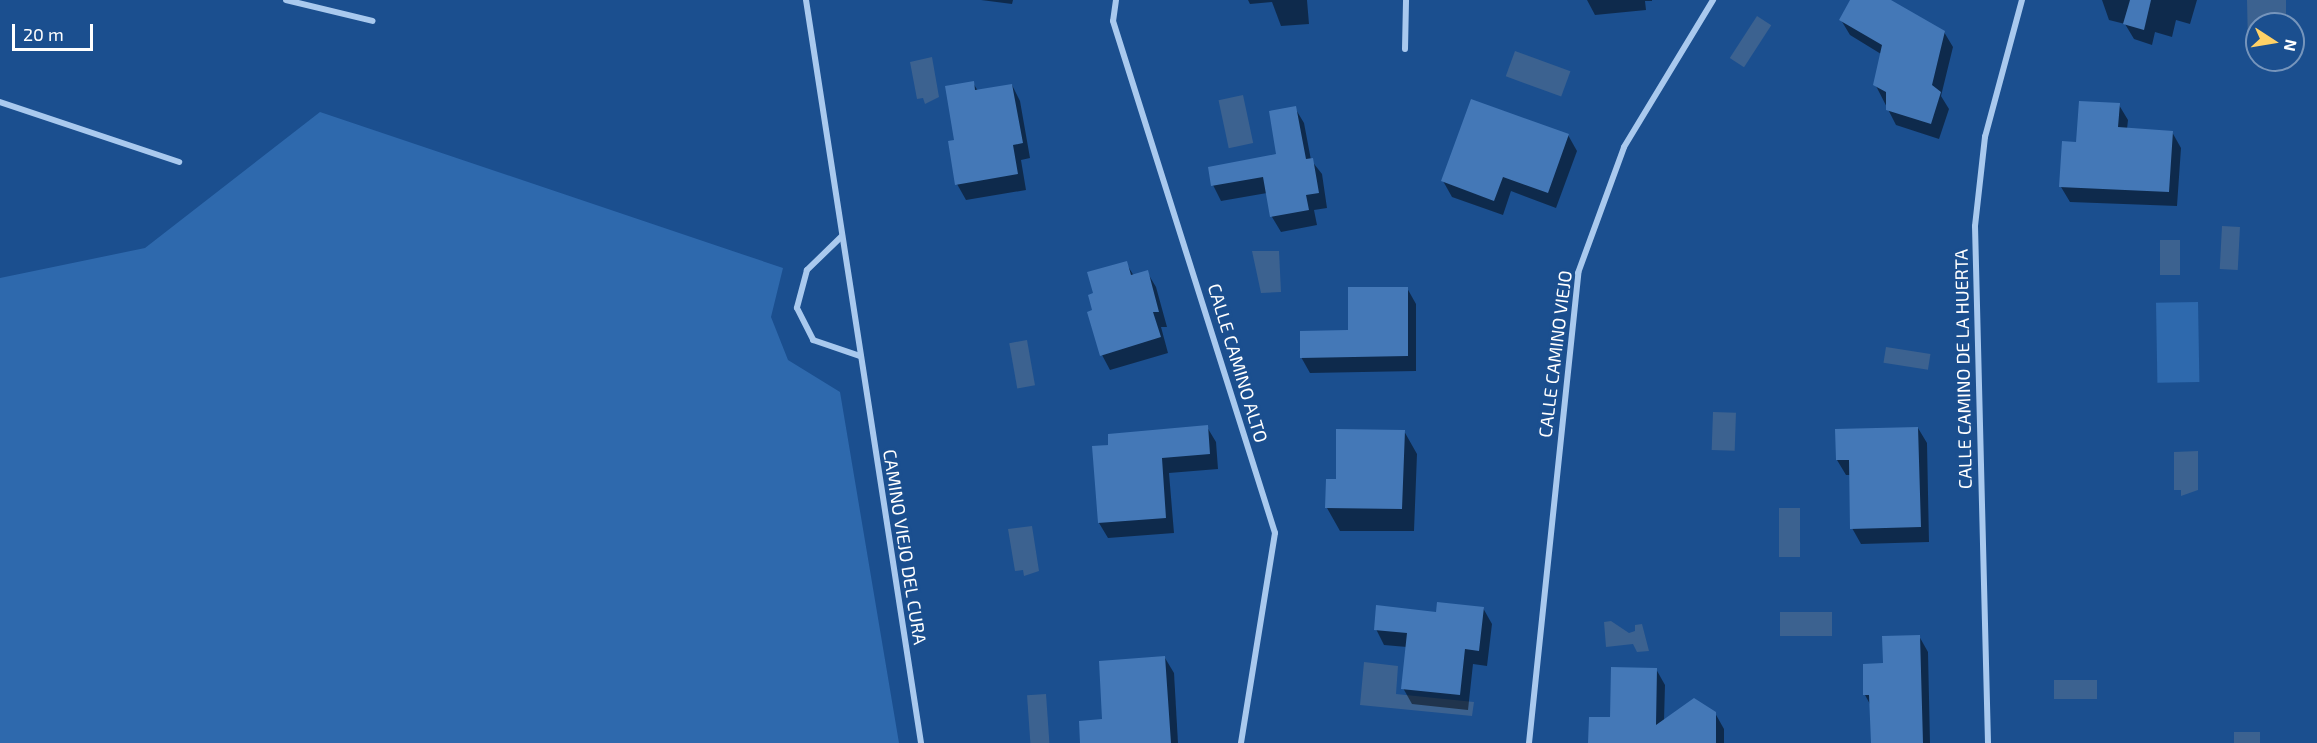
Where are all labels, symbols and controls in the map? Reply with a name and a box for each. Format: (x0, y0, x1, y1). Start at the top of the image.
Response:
scale bar (15, 12, 96, 50)
north arrow (2245, 12, 2305, 72)
text: 20 m (23, 23, 64, 45)
text: N (2281, 38, 2302, 53)
street label: CALLE CAMINO DE LA HUERTA (1950, 248, 1976, 490)
street label: CALLE CAMINO VIEJO (1534, 269, 1576, 439)
street label: CALLE CAMINO ALTO (1203, 281, 1273, 445)
street label: CAMINO VIEJO DEL CURA (879, 447, 931, 647)

